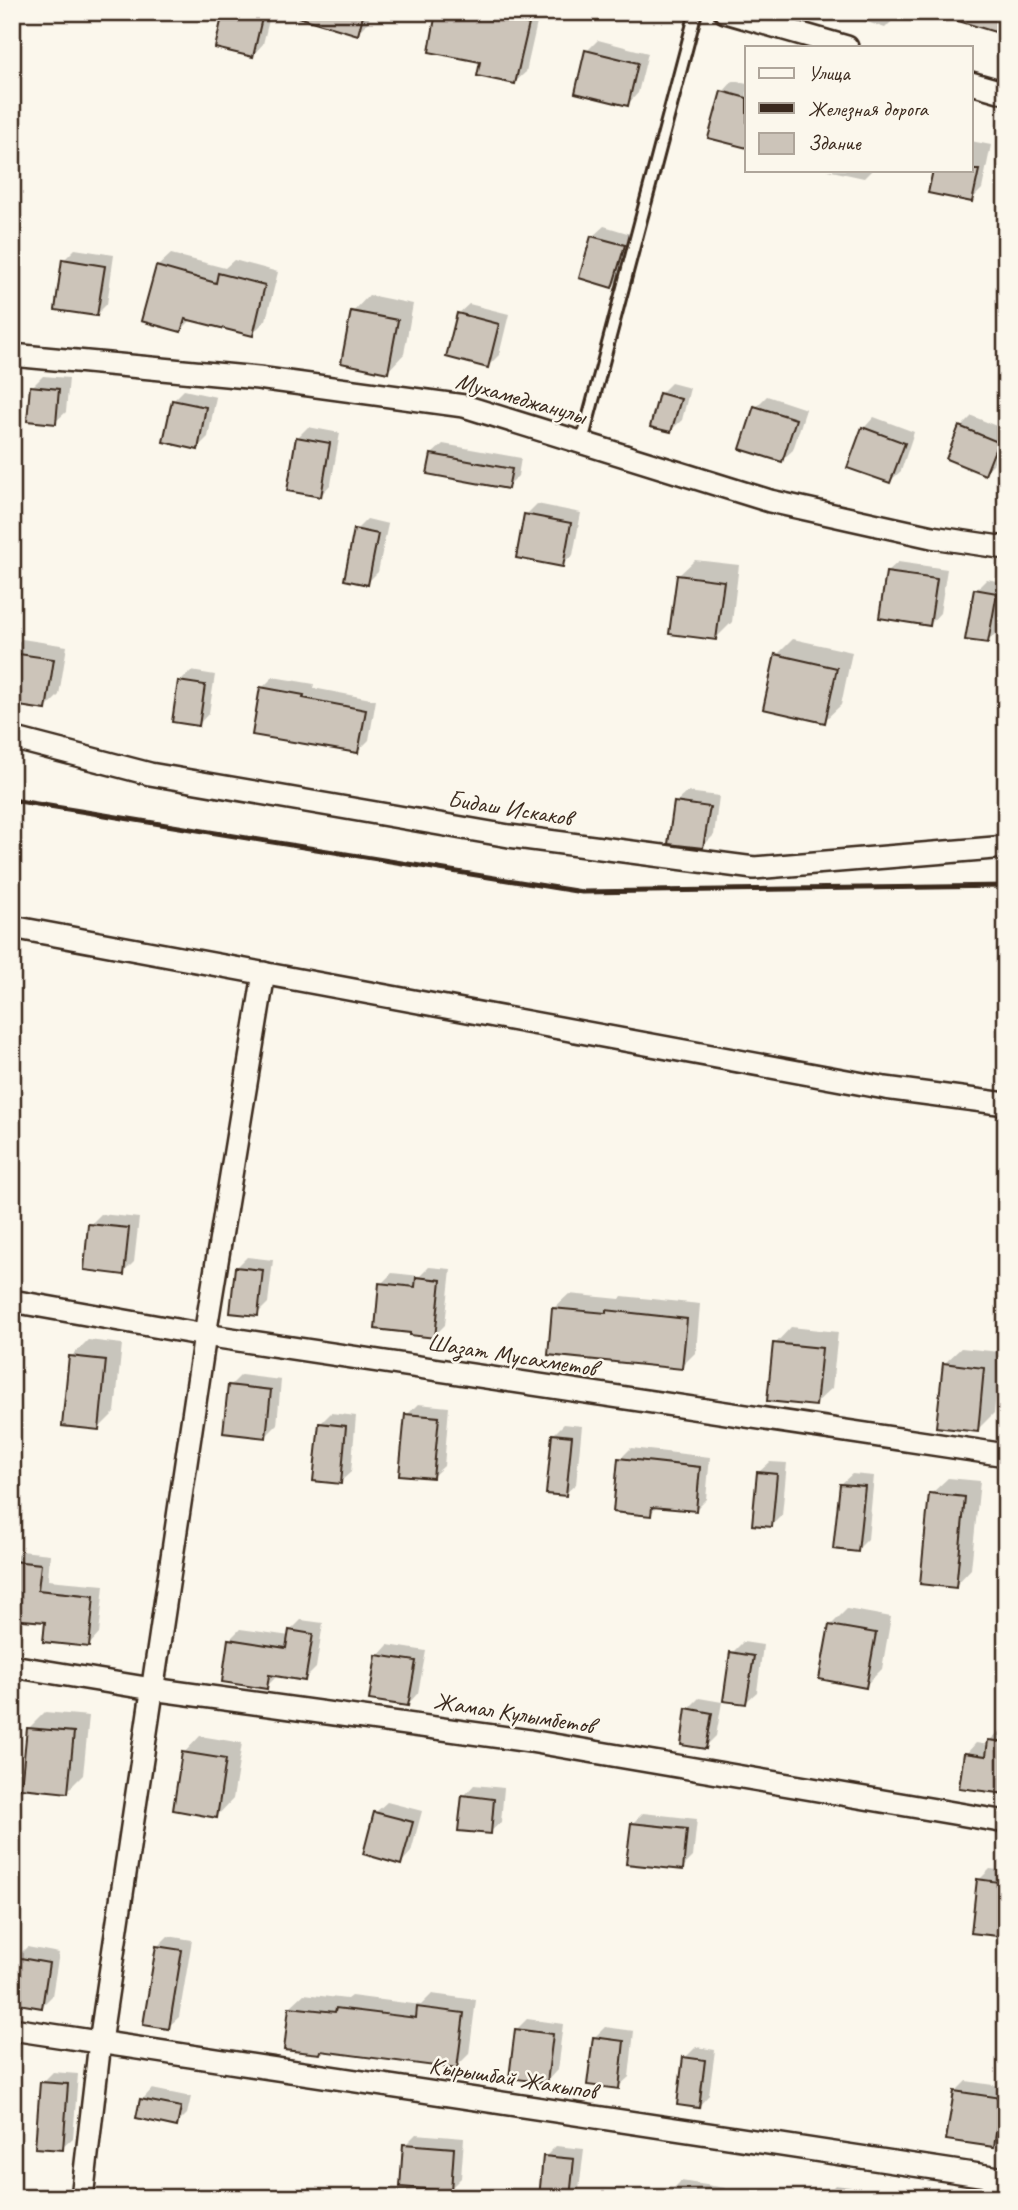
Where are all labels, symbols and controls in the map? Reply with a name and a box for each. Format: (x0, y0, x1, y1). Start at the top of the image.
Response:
legend (745, 46, 972, 172)
text: Улица (808, 60, 851, 86)
text: Железная дорога (808, 96, 929, 122)
text: Здание (808, 130, 862, 156)
street label: Мухамеджанулы (453, 365, 592, 431)
street label: Бидаш Искаков (446, 783, 579, 833)
street label: Шазат Мусахметов (425, 1327, 604, 1385)
street label: Жамал Кулымбетов (432, 1686, 602, 1741)
street label: Кырышбай Жакыпов (427, 2050, 603, 2107)

